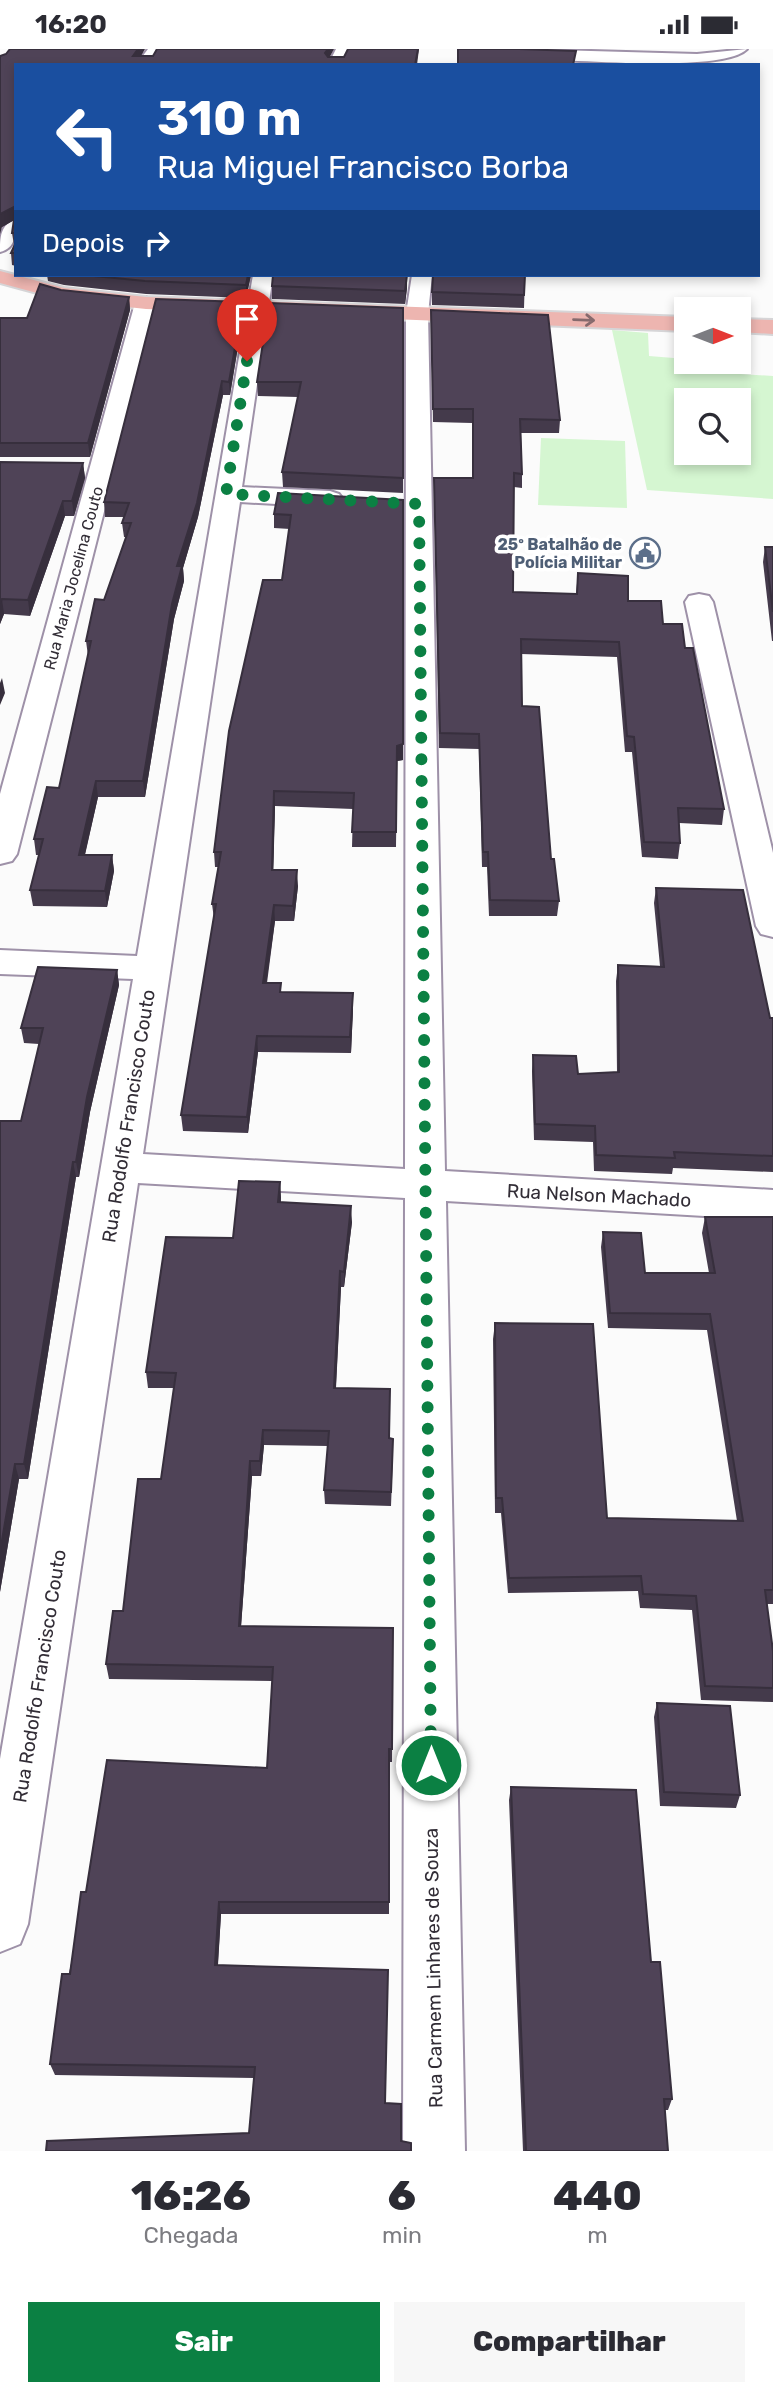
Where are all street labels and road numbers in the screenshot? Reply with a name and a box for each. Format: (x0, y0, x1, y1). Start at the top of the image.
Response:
street label: Rua Maria Jocelina Couto (40, 484, 107, 672)
street label: Rua Rodolfo Francisco Couto (97, 988, 160, 1244)
street label: Rua Nelson Machado (506, 1179, 692, 1212)
street label: Rua Rodolfo Francisco Couto (8, 1548, 71, 1804)
street label: Rua Carmem Linhares de Souza (420, 1828, 447, 2108)

